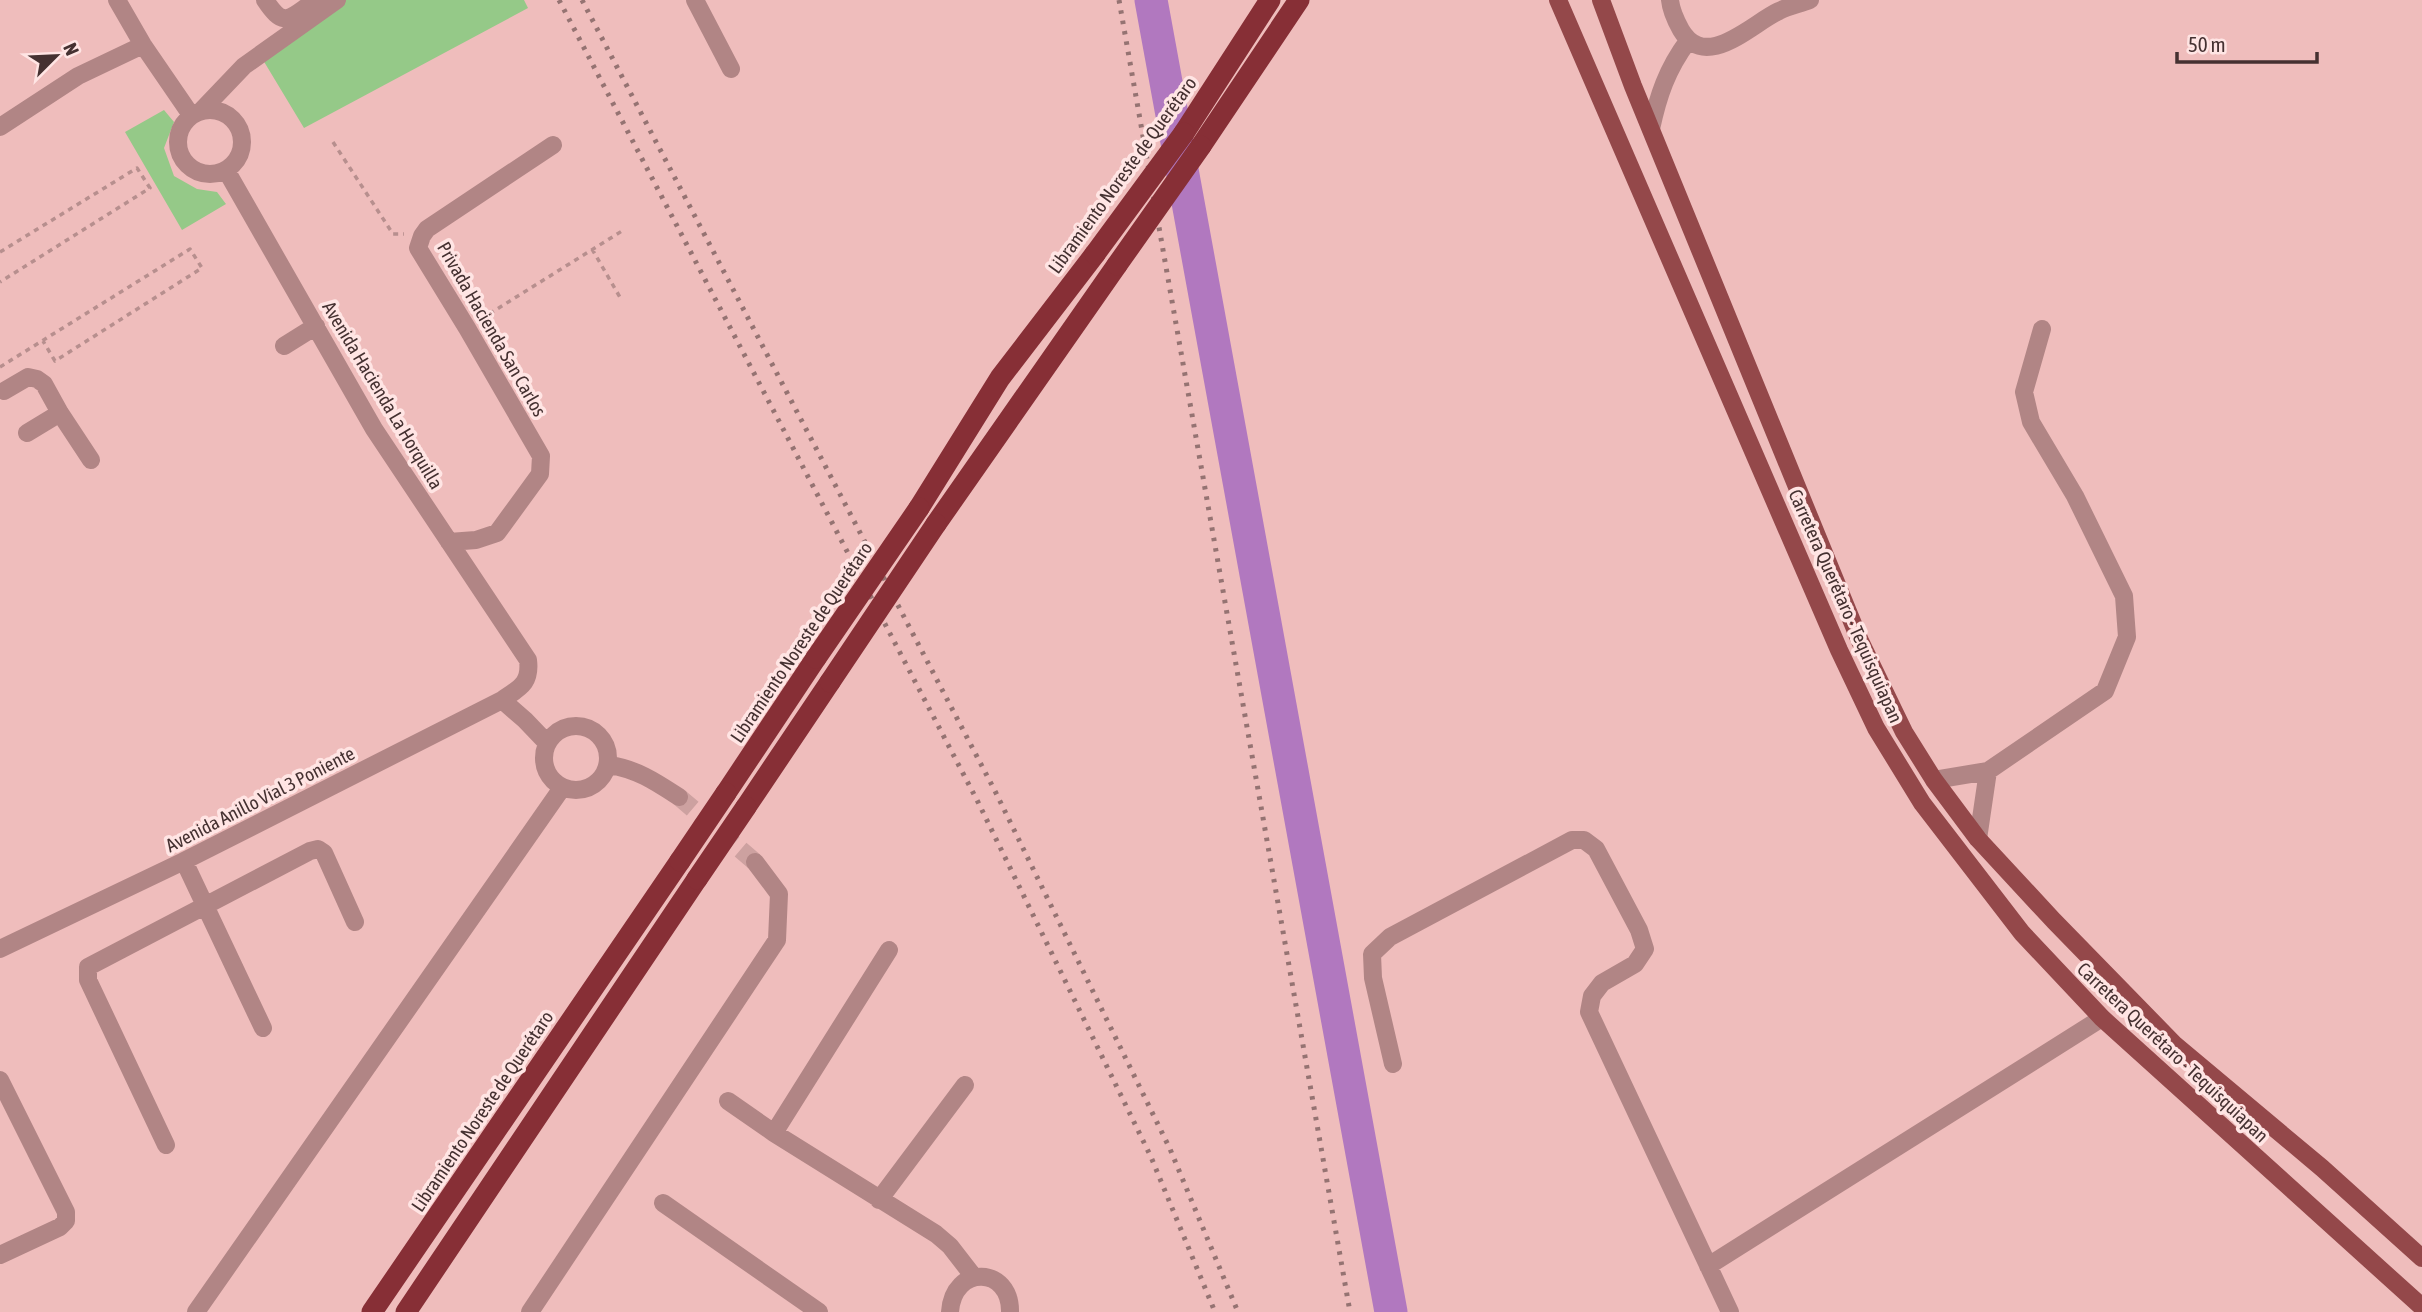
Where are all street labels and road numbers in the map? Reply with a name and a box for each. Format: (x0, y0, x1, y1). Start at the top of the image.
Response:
street label: Libramiento Noreste de Querétaro (1043, 72, 1201, 277)
street label: Privada Hacienda San Carlos (433, 238, 551, 420)
street label: Avenida Hacienda La Horquilla (318, 297, 448, 493)
street label: Carretera Querétaro - Tequisquiapan (1784, 486, 1908, 726)
street label: Libramiento Noreste de Querétaro (726, 537, 877, 747)
street label: Avenida Anillo Vial 3 Poniente (162, 742, 358, 856)
street label: Carretera Querétaro - Tequisquiapan (2073, 958, 2273, 1146)
street label: Libramiento Noreste de Querétaro (407, 1006, 558, 1216)

